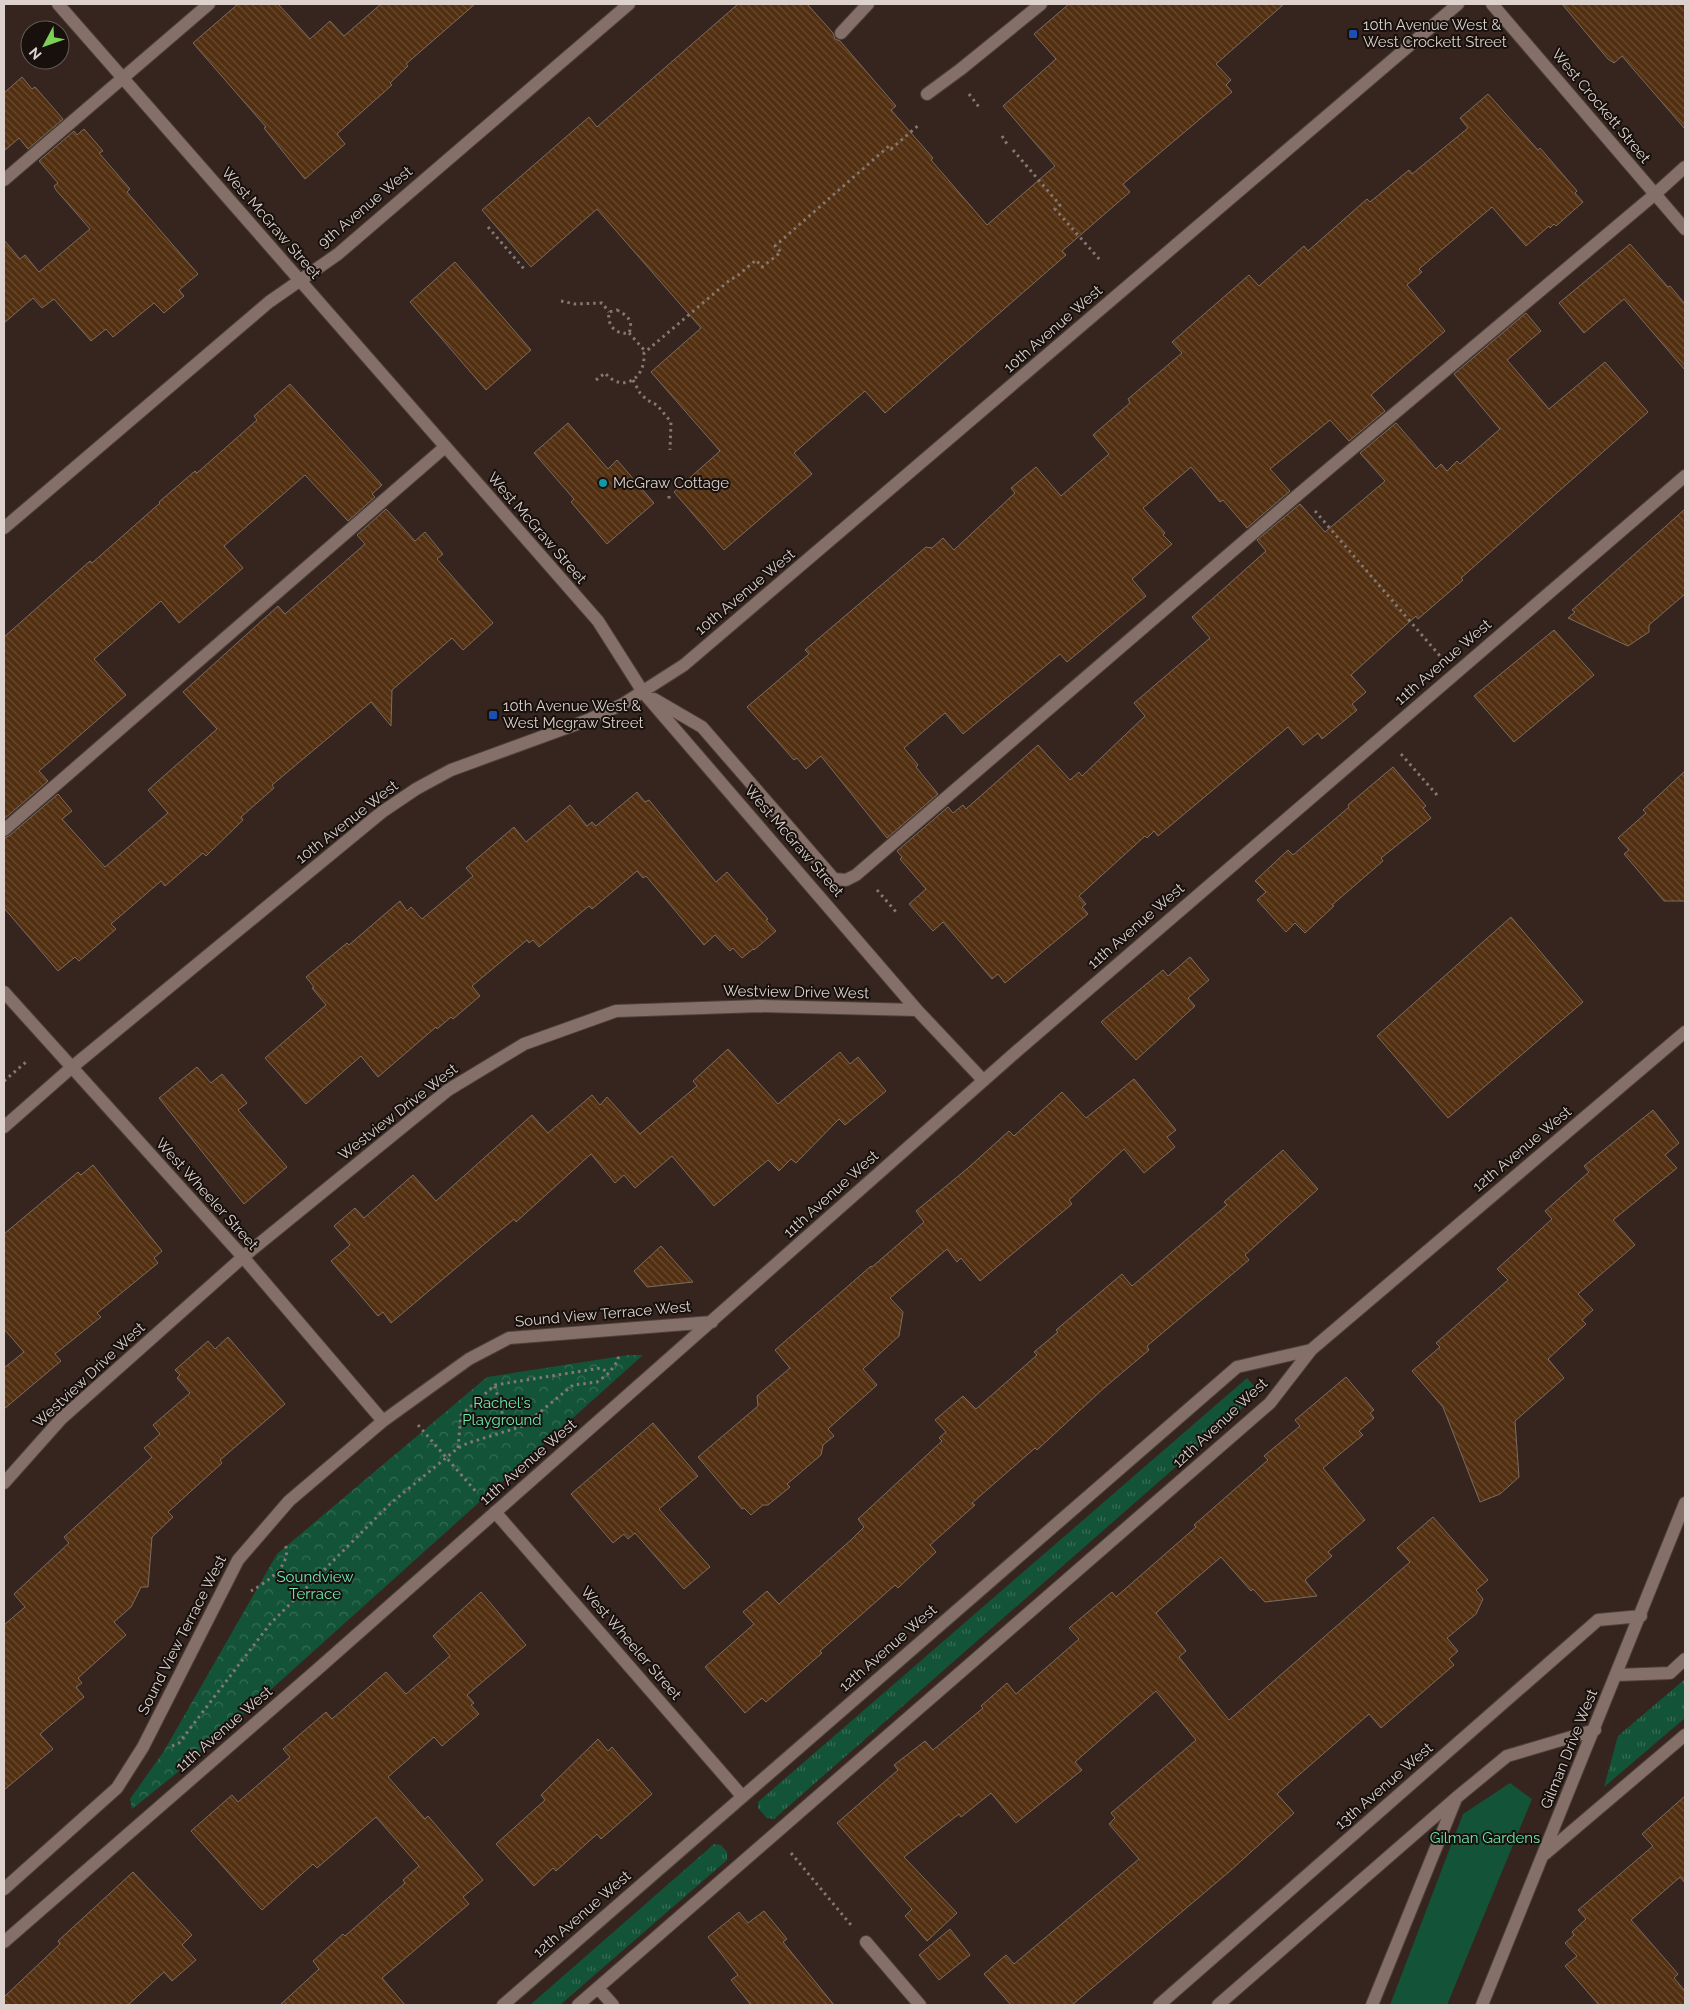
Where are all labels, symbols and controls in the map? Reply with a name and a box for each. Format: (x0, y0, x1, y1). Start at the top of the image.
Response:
place label: 10th Avenue West & West Crockett Street (1363, 16, 1507, 51)
north arrow (20, 20, 70, 70)
marker: 10th Avenue West & West Crockett Street (1347, 28, 1359, 40)
text: N (26, 44, 45, 63)
street label: West Crockett Street (1548, 45, 1654, 167)
street label: 9th Avenue West (314, 162, 416, 252)
street label: West McGraw Street (218, 164, 324, 282)
street label: 10th Avenue West (1000, 281, 1106, 377)
street label: West McGraw Street (484, 469, 590, 587)
place label: McGraw Cottage (613, 474, 729, 492)
marker: McGraw Cottage (597, 477, 609, 489)
street label: 10th Avenue West (692, 545, 798, 639)
street label: 11th Avenue West (1391, 615, 1495, 709)
place label: 10th Avenue West & West Mcgraw Street (503, 697, 643, 732)
marker: 10th Avenue West & West Mcgraw Street (487, 709, 499, 721)
street label: 10th Avenue West (292, 777, 402, 867)
street label: West McGraw Street (741, 782, 847, 900)
street label: 11th Avenue West (1084, 879, 1188, 973)
street label: Westview Drive West (723, 982, 869, 1002)
street label: Westview Drive West (335, 1060, 461, 1164)
street label: 12th Avenue West (1469, 1103, 1575, 1195)
street label: West Wheeler Street (152, 1134, 262, 1254)
street label: 11th Avenue West (780, 1147, 882, 1241)
street label: Sound View Terrace West (514, 1297, 692, 1331)
street label: Westview Drive West (29, 1319, 149, 1431)
street label: 12th Avenue West (1169, 1374, 1271, 1472)
park label: Rachel's Playground (462, 1394, 542, 1429)
street label: 11th Avenue West (476, 1415, 580, 1509)
street label: Sound View Terrace West (134, 1552, 230, 1718)
park label: Soundview Terrace (276, 1568, 354, 1603)
street label: West Wheeler Street (577, 1583, 685, 1703)
street label: 12th Avenue West (836, 1601, 940, 1695)
street label: 11th Avenue West (172, 1682, 276, 1776)
street label: Gilman Drive West (1537, 1687, 1601, 1811)
street label: 13th Avenue West (1332, 1739, 1436, 1833)
park label: Gilman Gardens (1430, 1829, 1540, 1847)
street label: 12th Avenue West (530, 1867, 634, 1961)

